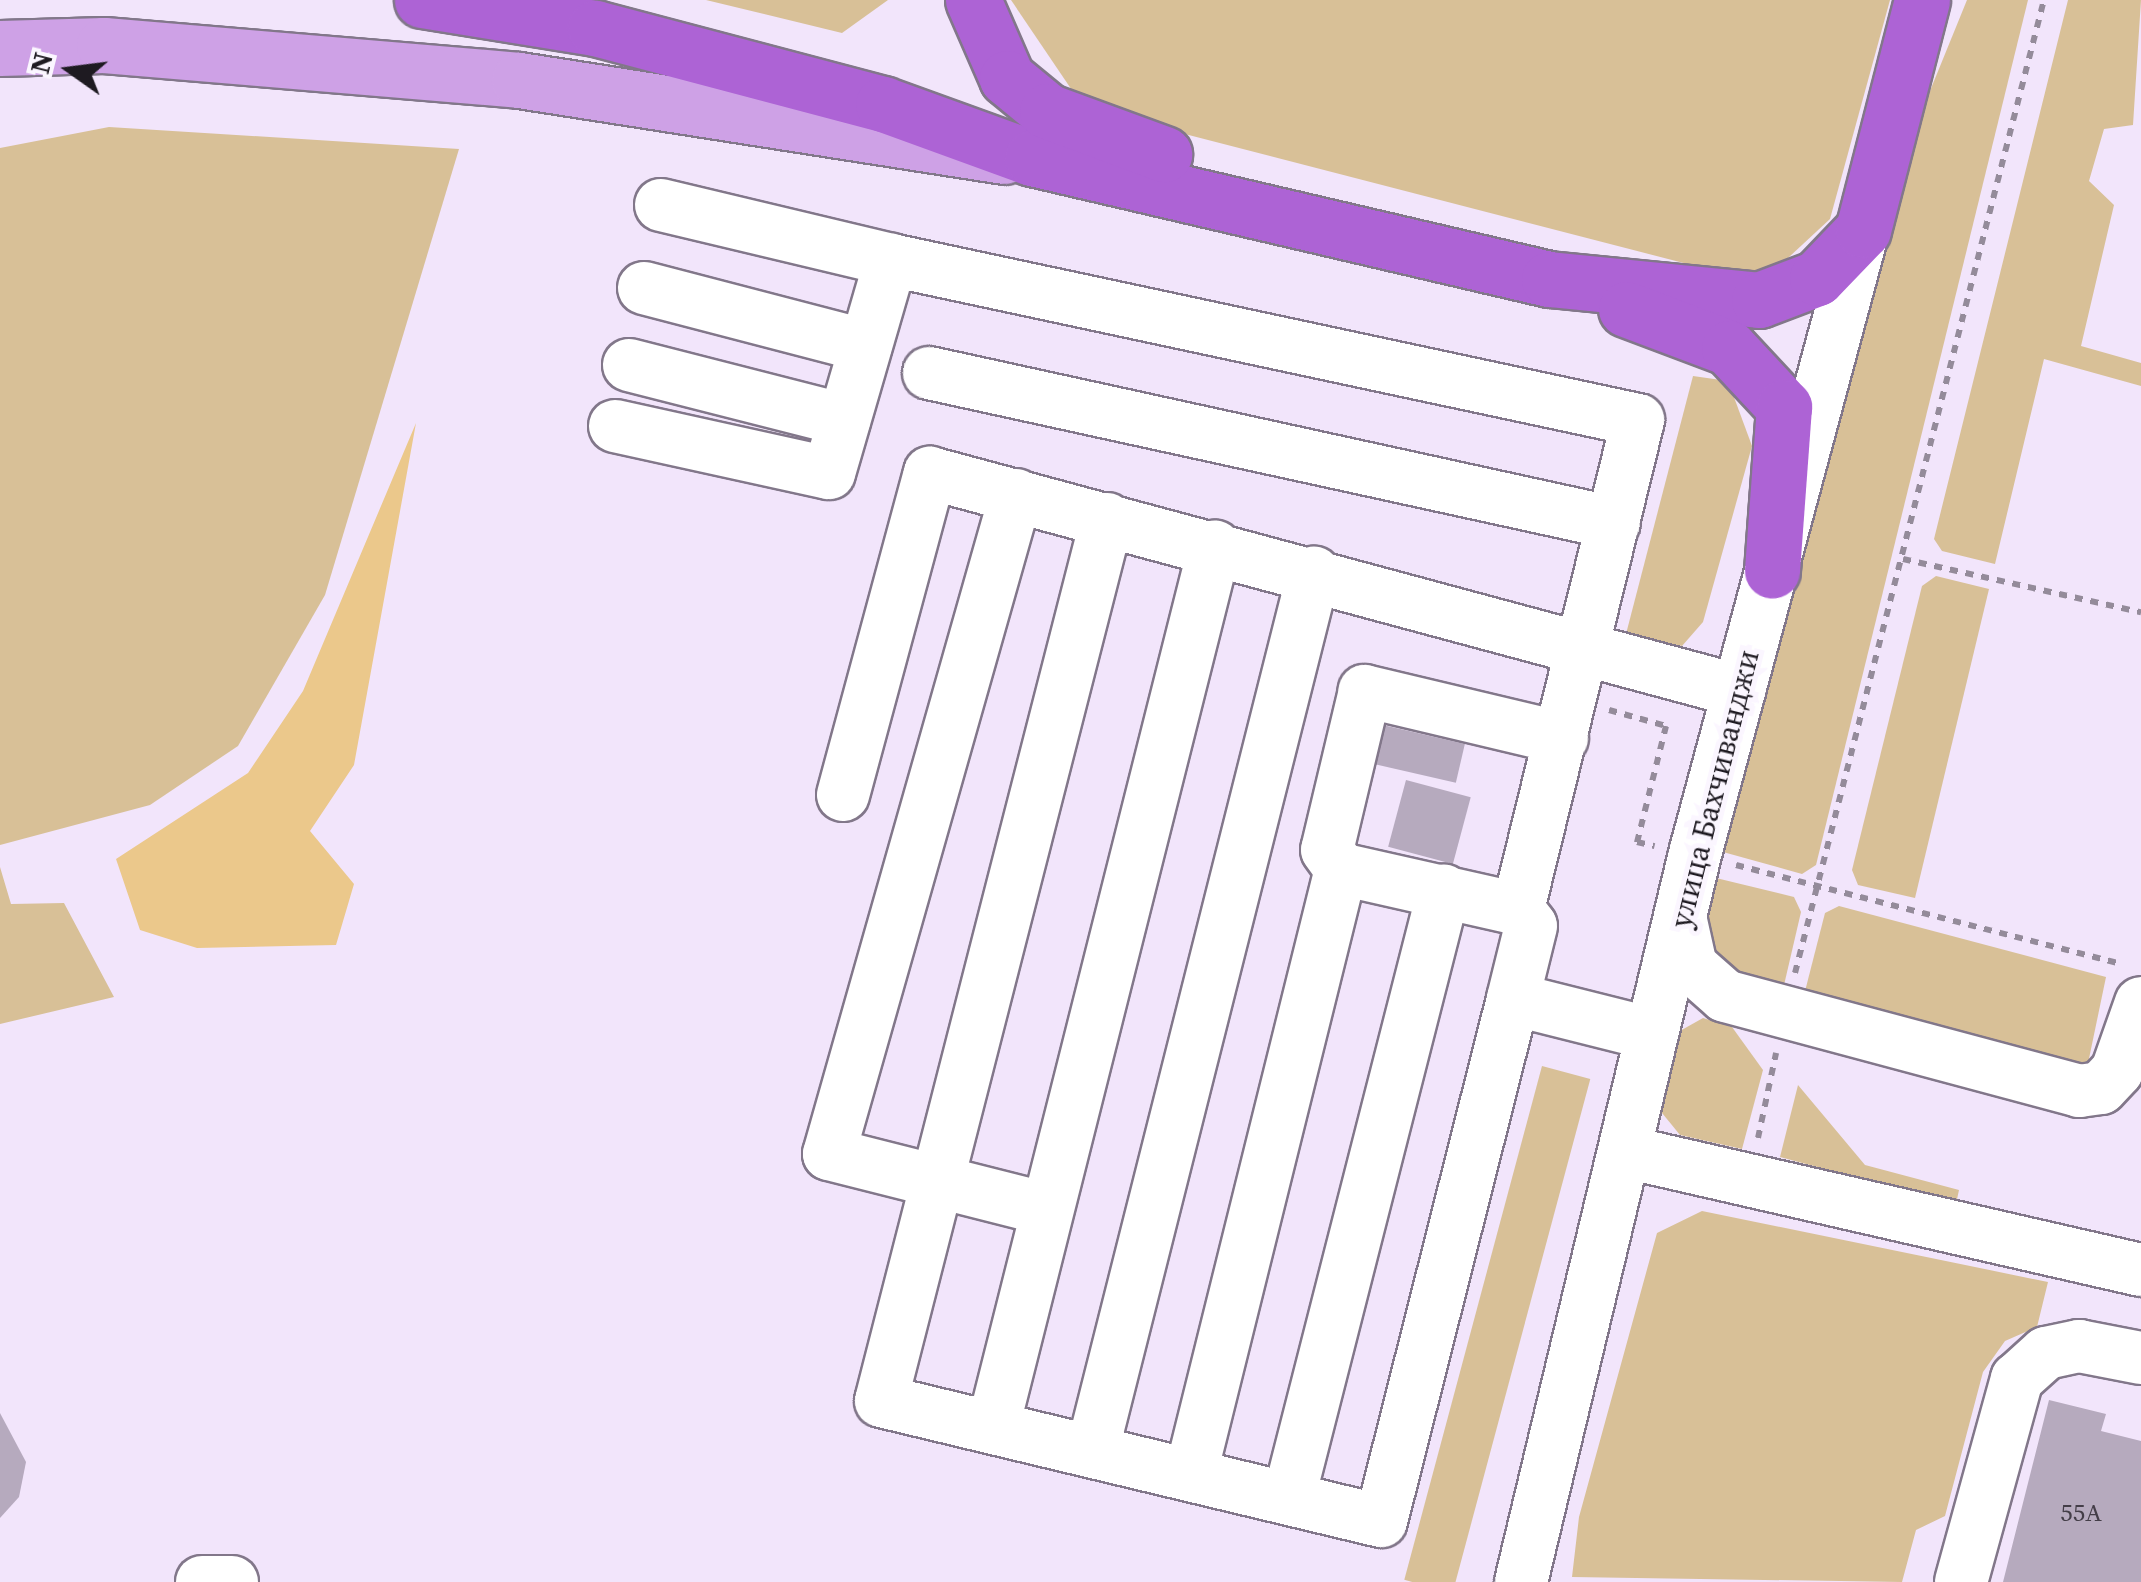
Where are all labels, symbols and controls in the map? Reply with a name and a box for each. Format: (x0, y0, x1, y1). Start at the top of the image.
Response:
north arrow (20, 20, 120, 120)
text: N (20, 48, 62, 77)
street label: улица Бахчиванджи (1663, 646, 1767, 932)
house number: 55А (2060, 1497, 2102, 1527)

